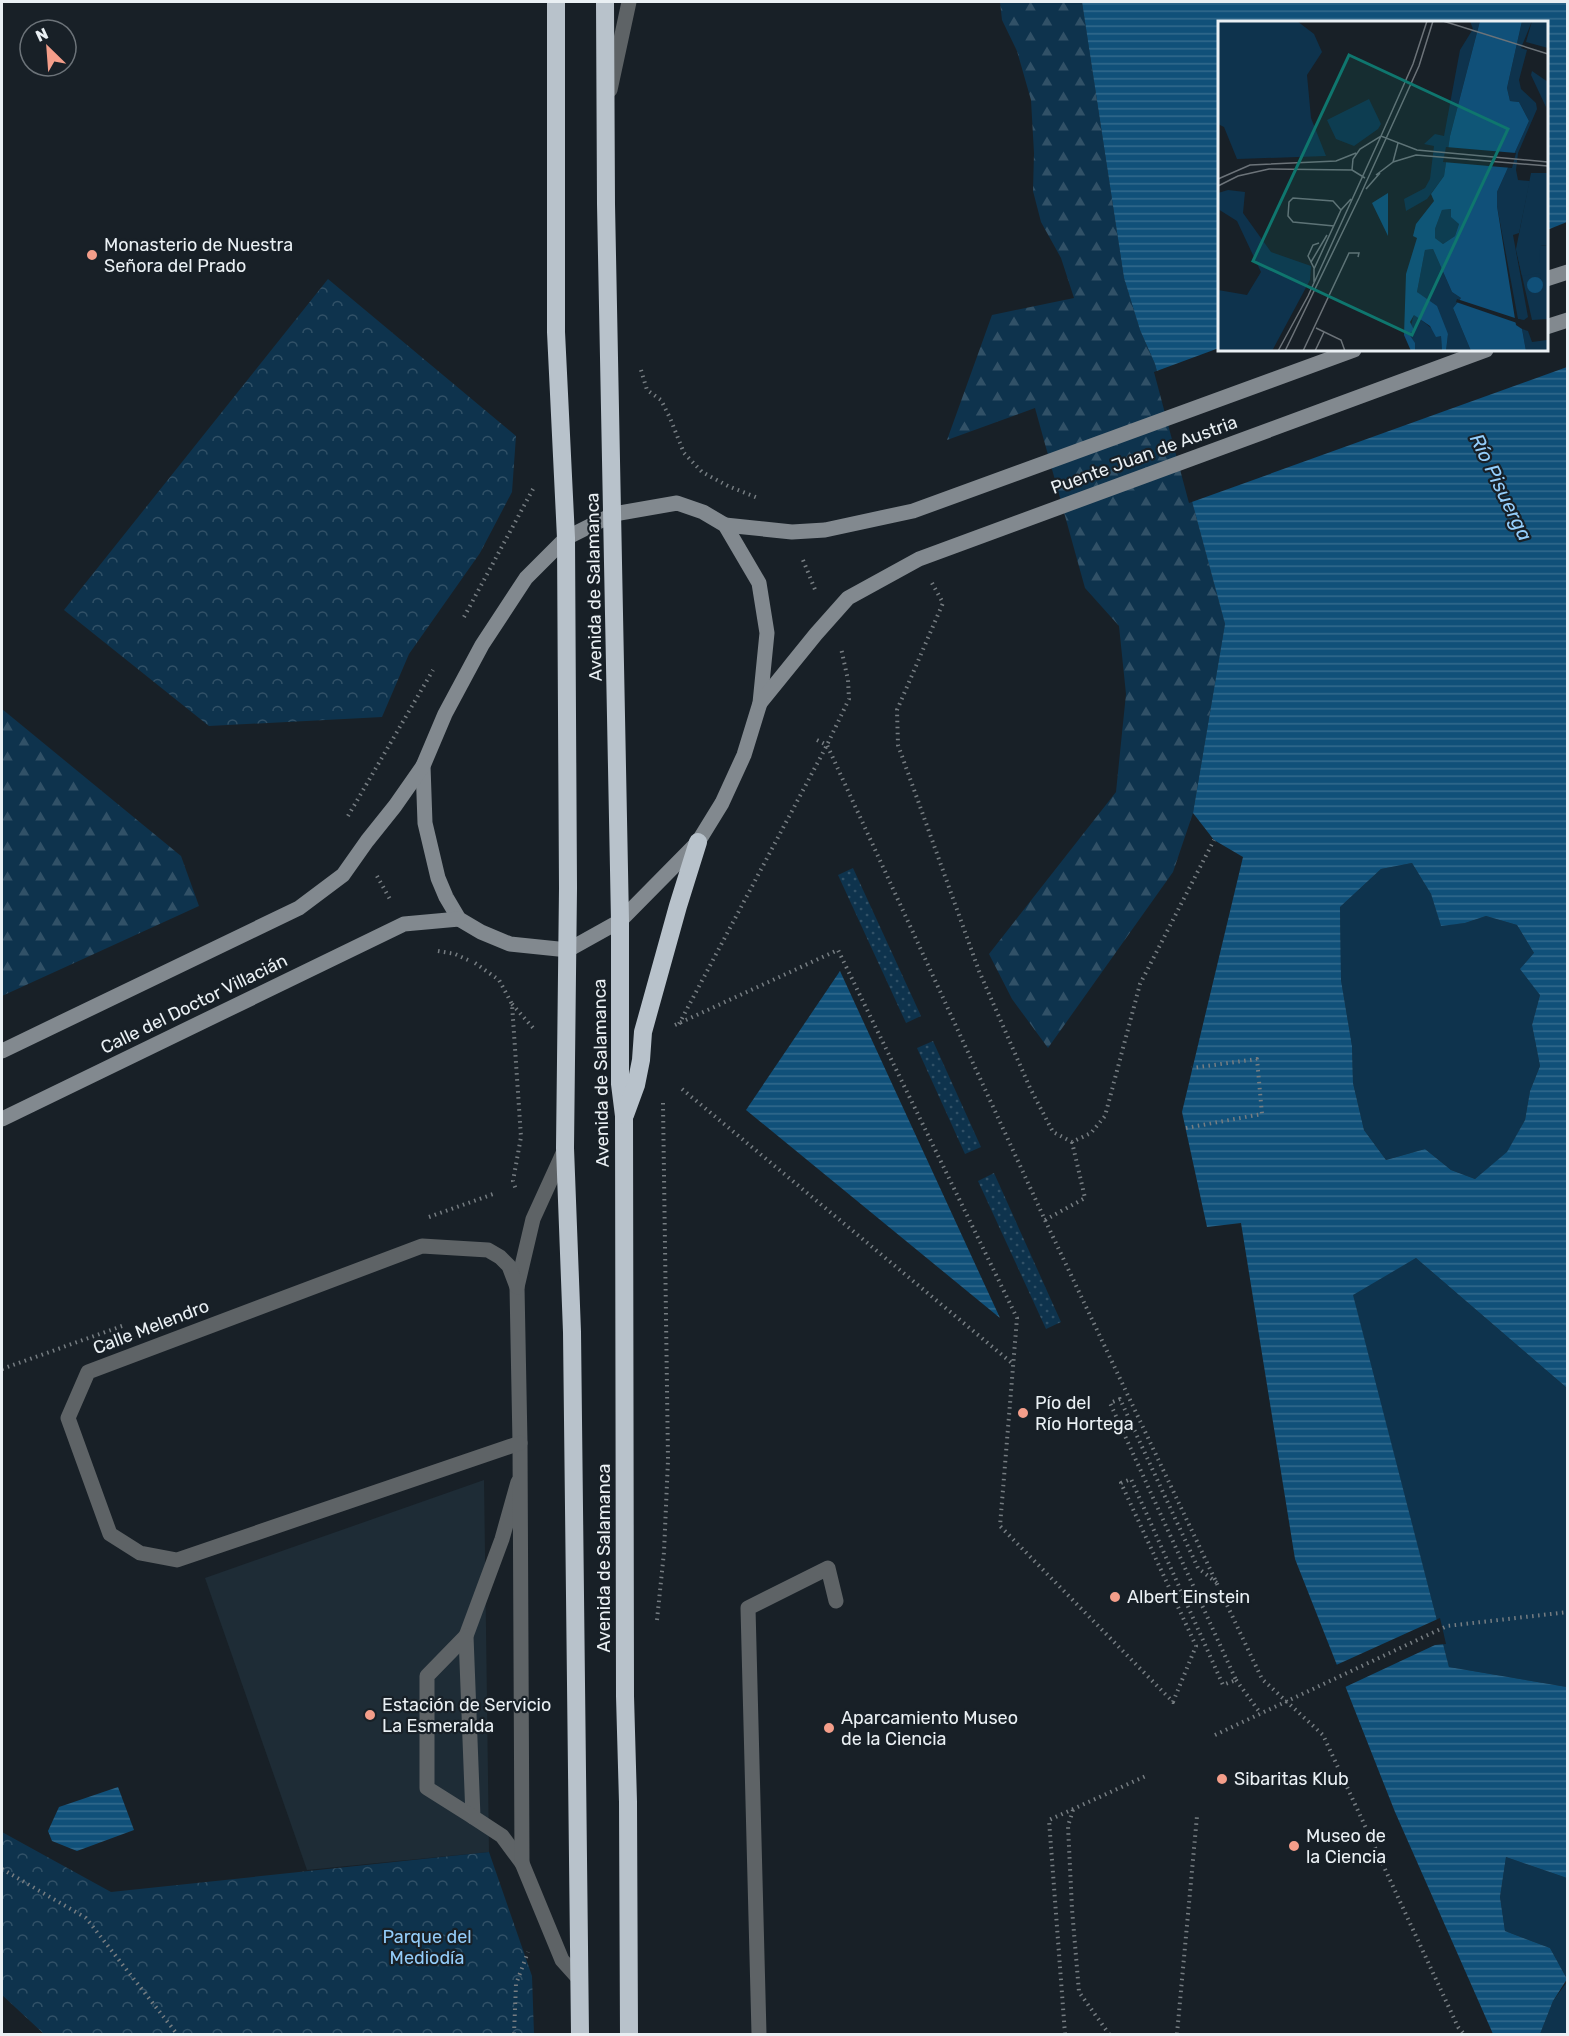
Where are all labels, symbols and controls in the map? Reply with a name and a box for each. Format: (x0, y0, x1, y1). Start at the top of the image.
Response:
north arrow (18, 18, 78, 78)
inset map (1218, 21, 1548, 351)
text: N (33, 24, 51, 46)
place label: Monasterio de Nuestra Señora del Prado (104, 234, 293, 277)
marker: Monasterio de Nuestra Señora del Prado (85, 248, 99, 262)
street label: Puente Juan de Austria (1048, 411, 1240, 499)
water label: Río Pisuerga (1465, 429, 1537, 545)
street label: Avenida de Salamanca (581, 492, 607, 682)
street label: Calle del Doctor Villacián (97, 949, 291, 1059)
street label: Avenida de Salamanca (588, 978, 614, 1168)
street label: Calle Melendro (90, 1295, 212, 1359)
place label: Pío del Río Hortega (1035, 1392, 1134, 1435)
marker: Pío del Río Hortega (1016, 1406, 1030, 1420)
street label: Avenida de Salamanca (593, 1464, 615, 1652)
place label: Albert Einstein (1127, 1586, 1250, 1608)
marker: Albert Einstein (1108, 1590, 1122, 1604)
place label: Estación de Servicio La Esmeralda (382, 1694, 551, 1737)
place label: Aparcamiento Museo de la Ciencia (841, 1707, 1018, 1750)
marker: Estación de Servicio La Esmeralda (363, 1708, 377, 1722)
marker: Aparcamiento Museo de la Ciencia (822, 1721, 836, 1735)
place label: Sibaritas Klub (1234, 1768, 1349, 1790)
marker: Sibaritas Klub (1215, 1772, 1229, 1786)
place label: Museo de la Ciencia (1306, 1825, 1386, 1868)
marker: Museo de la Ciencia (1287, 1839, 1301, 1853)
park label: Parque del Mediodía (382, 1926, 472, 1969)

